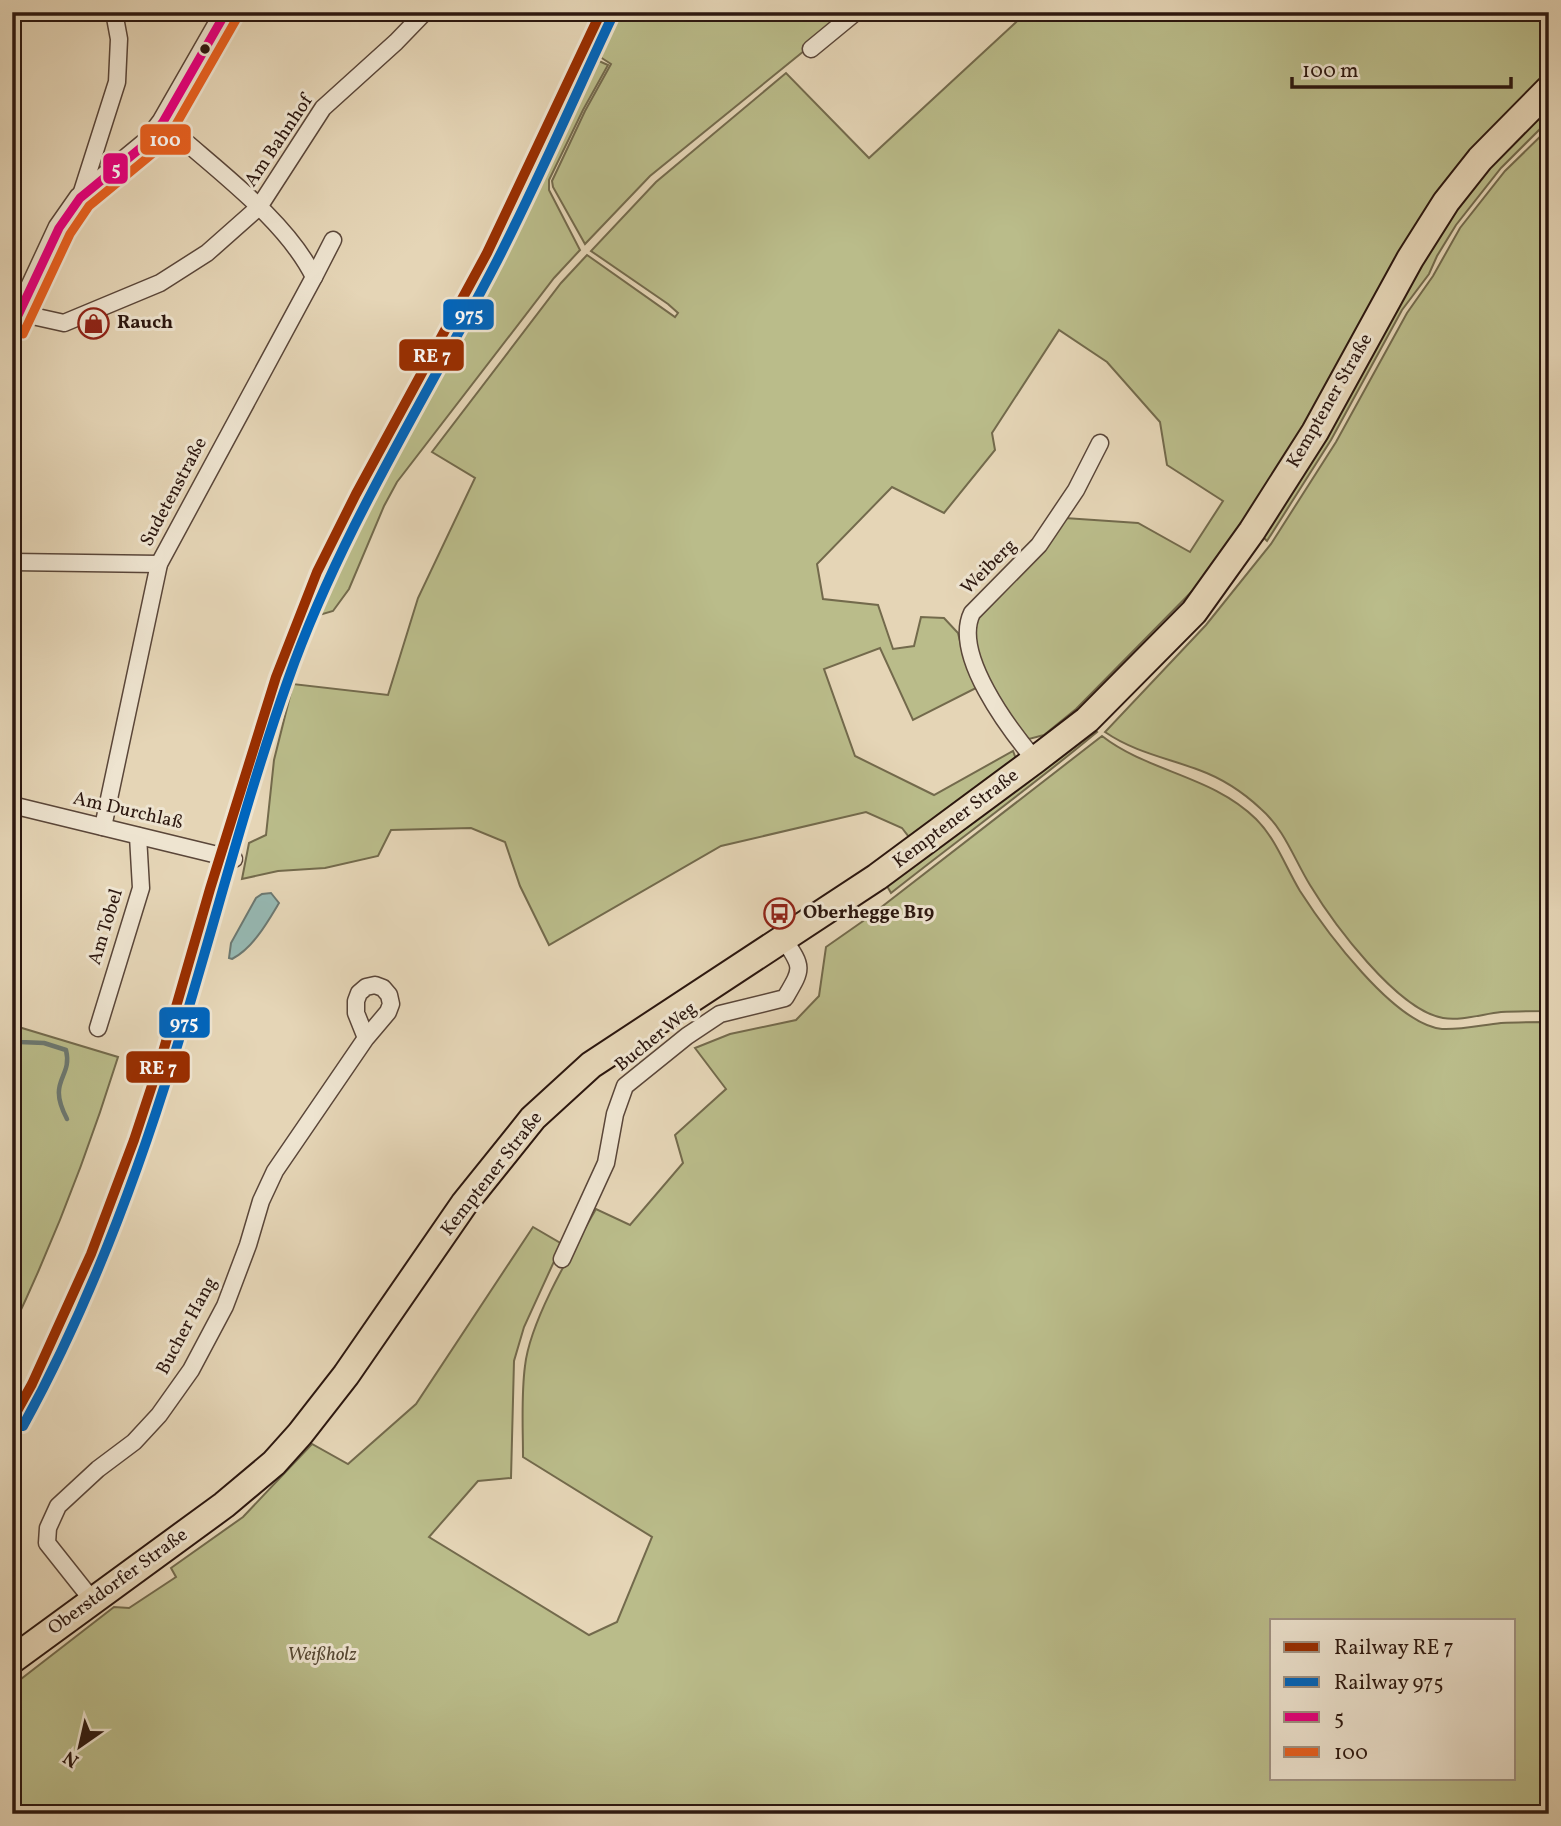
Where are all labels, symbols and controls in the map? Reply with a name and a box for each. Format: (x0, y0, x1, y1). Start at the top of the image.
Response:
unlabelled marker (198, 42, 212, 56)
scale bar (1292, 46, 1510, 90)
text: 100 m (1302, 57, 1359, 86)
street label: Am Bahnhof (239, 89, 320, 192)
line badge: 100 (139, 123, 192, 156)
text: 100 (149, 128, 181, 154)
line badge: 5 (102, 152, 129, 185)
text: 5 (111, 157, 121, 183)
line badge: 975 (442, 298, 495, 331)
text: 975 (455, 303, 483, 329)
shop icon: Rauch (77, 306, 111, 340)
place label: Rauch (117, 310, 173, 336)
street label: Kemptener Straße (1281, 329, 1379, 473)
line badge: RE 7 (398, 338, 465, 372)
text: RE 7 (413, 344, 451, 370)
street label: Sudetenstraße (134, 433, 214, 551)
street label: Weiberg (955, 533, 1023, 601)
street label: Kemptener Straße (888, 763, 1024, 875)
street label: Am Durchlaß (70, 786, 186, 836)
street label: Am Tobel (82, 886, 130, 968)
bus stop icon: Oberhegge B19 (763, 896, 797, 930)
place label: Oberhegge B19 (803, 900, 934, 926)
street label: Bucher Weg (610, 996, 702, 1078)
line badge: 975 (158, 1006, 211, 1039)
text: 975 (170, 1011, 198, 1037)
line badge: RE 7 (125, 1050, 191, 1084)
text: RE 7 (139, 1056, 177, 1082)
street label: Kemptener Straße (435, 1106, 549, 1242)
street label: Bucher Hang (150, 1272, 224, 1380)
street label: Oberstdorfer Straße (43, 1522, 193, 1642)
legend (1270, 1619, 1516, 1780)
text: Railway RE 7 (1334, 1634, 1454, 1663)
park label: Weißholz (287, 1642, 357, 1668)
text: Railway 975 (1334, 1669, 1444, 1698)
text: 5 (1334, 1704, 1344, 1733)
north arrow (46, 1710, 116, 1780)
text: 100 (1334, 1739, 1368, 1768)
text: N (58, 1744, 85, 1773)

